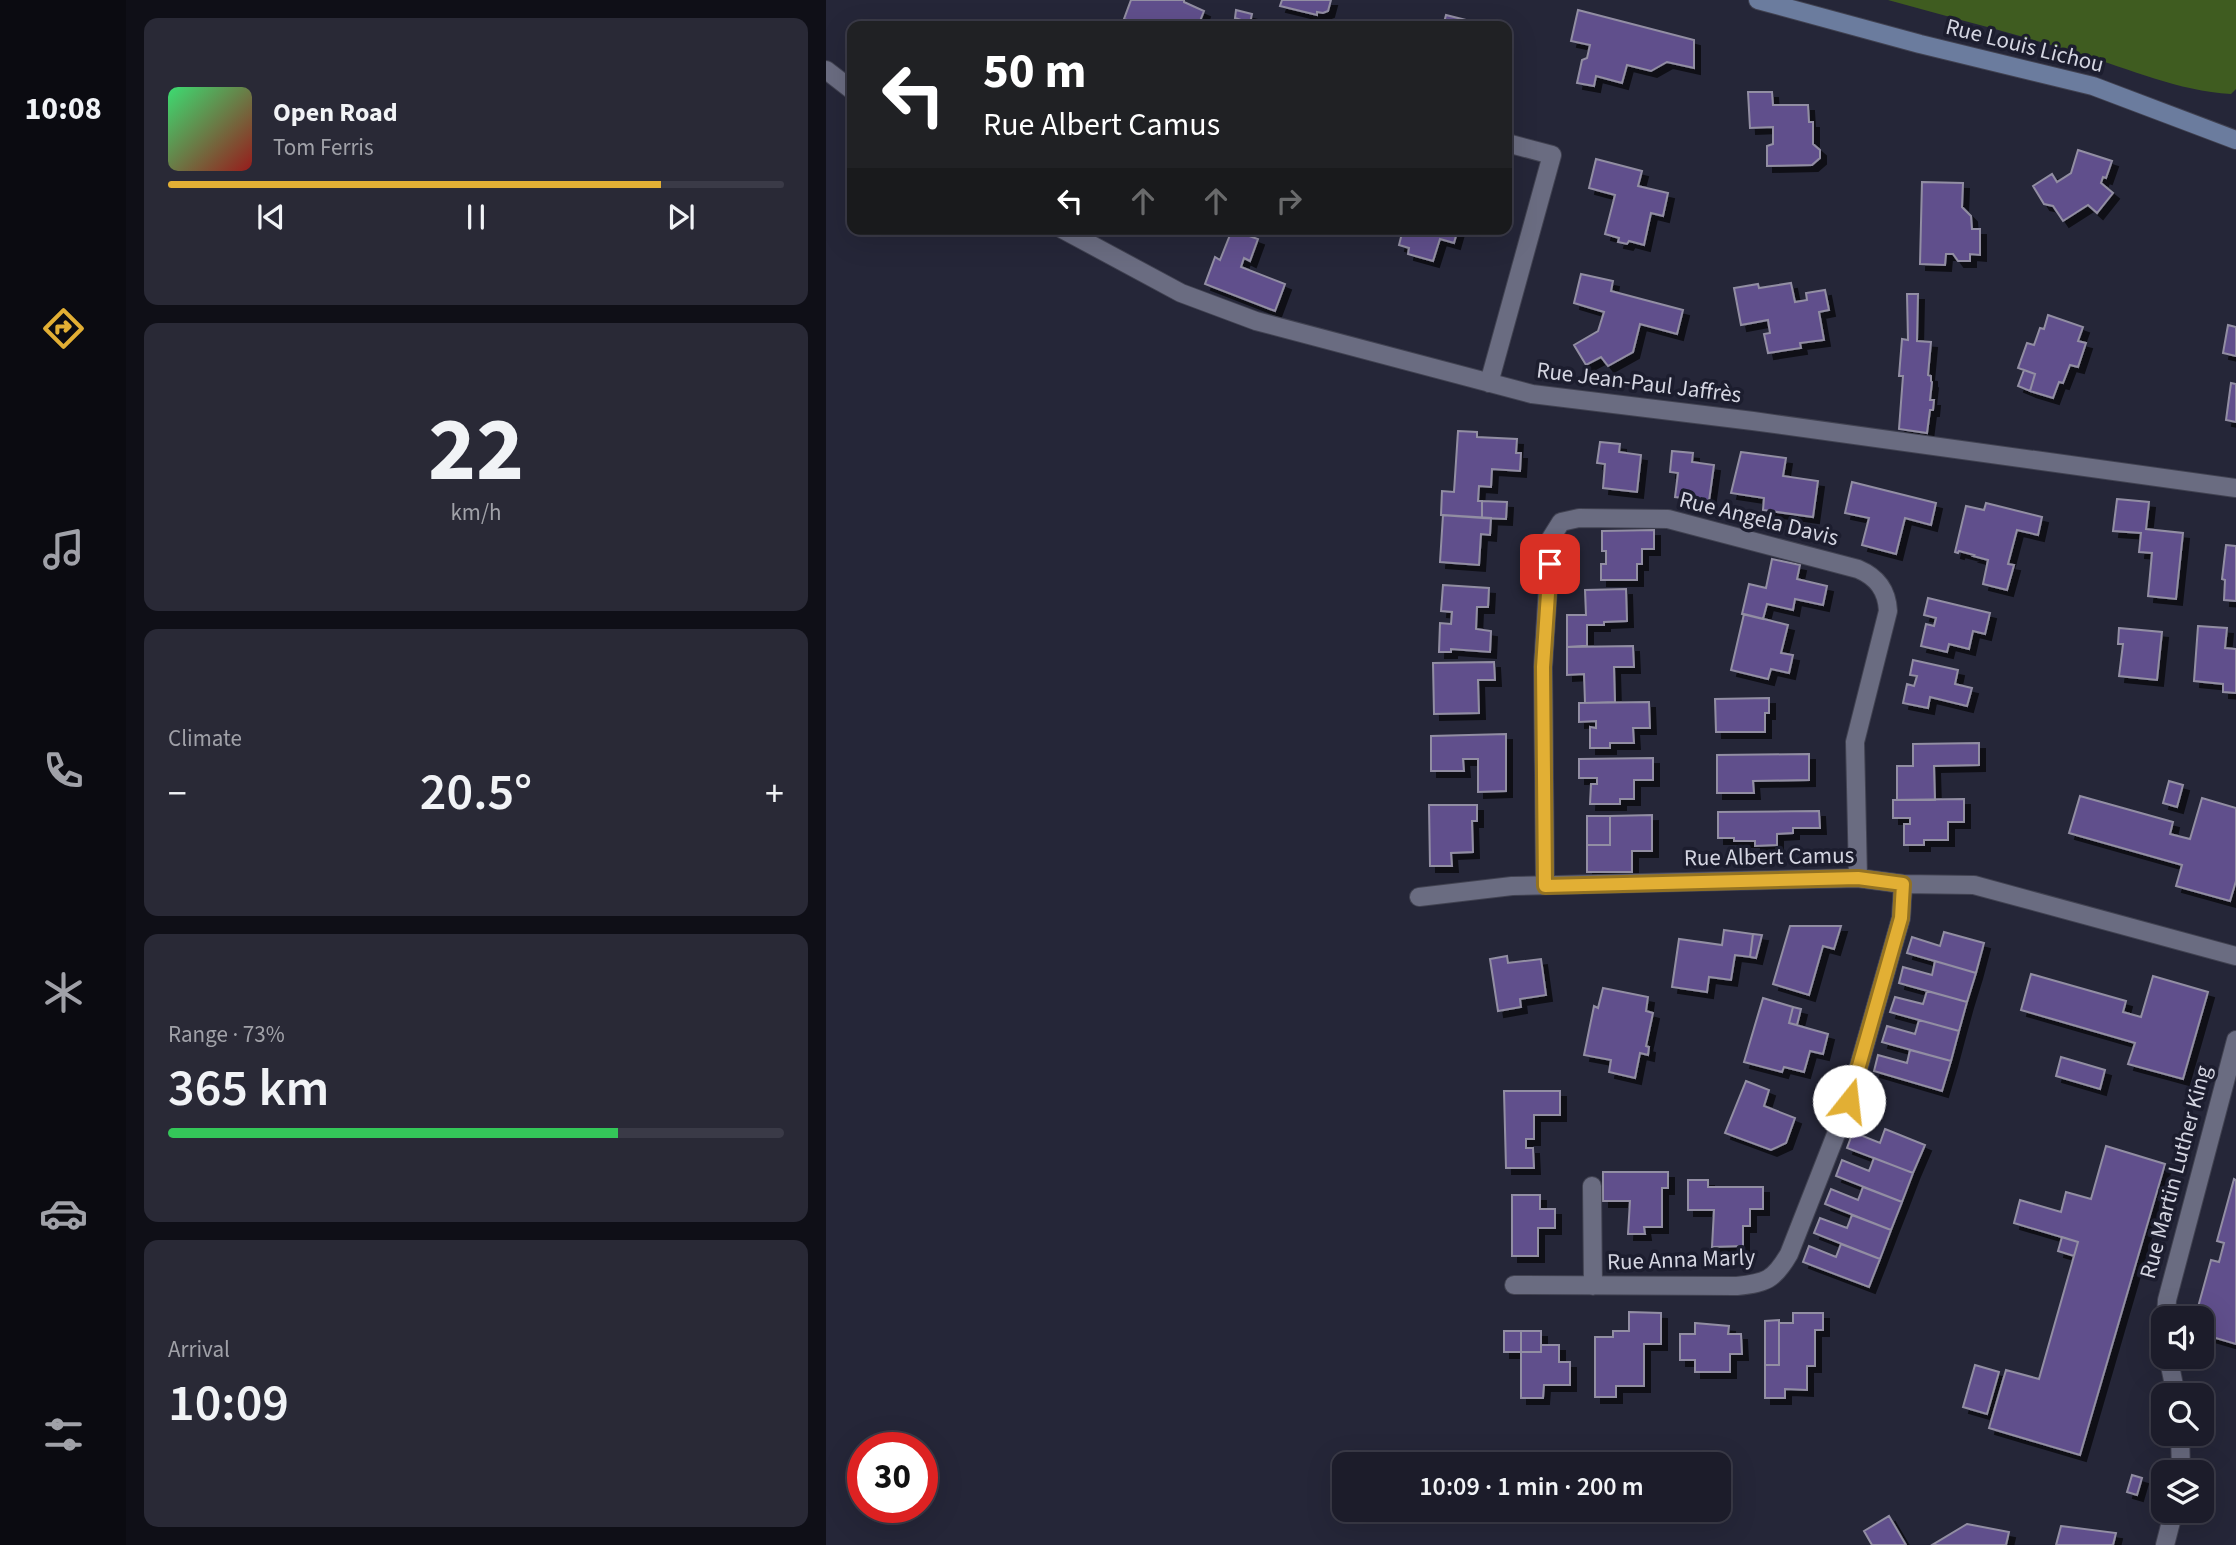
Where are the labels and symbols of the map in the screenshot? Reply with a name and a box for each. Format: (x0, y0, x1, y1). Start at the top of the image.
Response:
street label: Rue Louis Lichou (1942, 10, 2108, 81)
street label: Rue Jean-Paul Jaffrès (1535, 354, 1743, 411)
street label: Rue Angela Davis (1676, 483, 1842, 554)
pin (1520, 534, 1580, 594)
street label: Rue Albert Camus (1684, 839, 1854, 874)
street label: Rue Martin Luther King (2131, 1062, 2220, 1282)
position arrow (1812, 1064, 1886, 1138)
street label: Rue Anna Marly (1606, 1240, 1756, 1279)
speed limit sign: 30 (847, 1432, 938, 1523)

